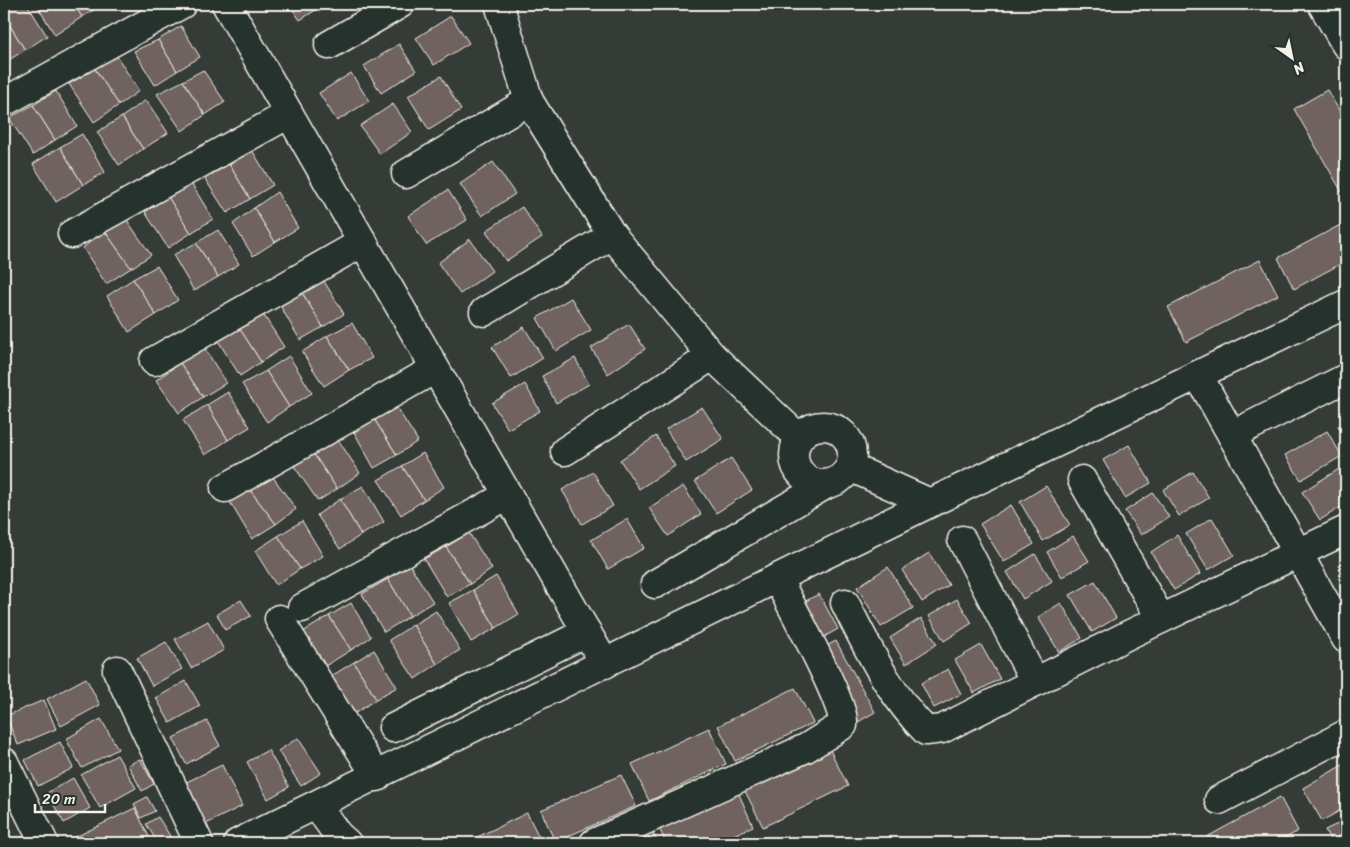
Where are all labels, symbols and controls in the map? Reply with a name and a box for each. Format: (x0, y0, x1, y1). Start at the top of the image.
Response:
north arrow (1268, 32, 1318, 82)
text: N (1288, 55, 1311, 82)
scale bar (35, 782, 105, 814)
text: 20 m (42, 786, 76, 812)

